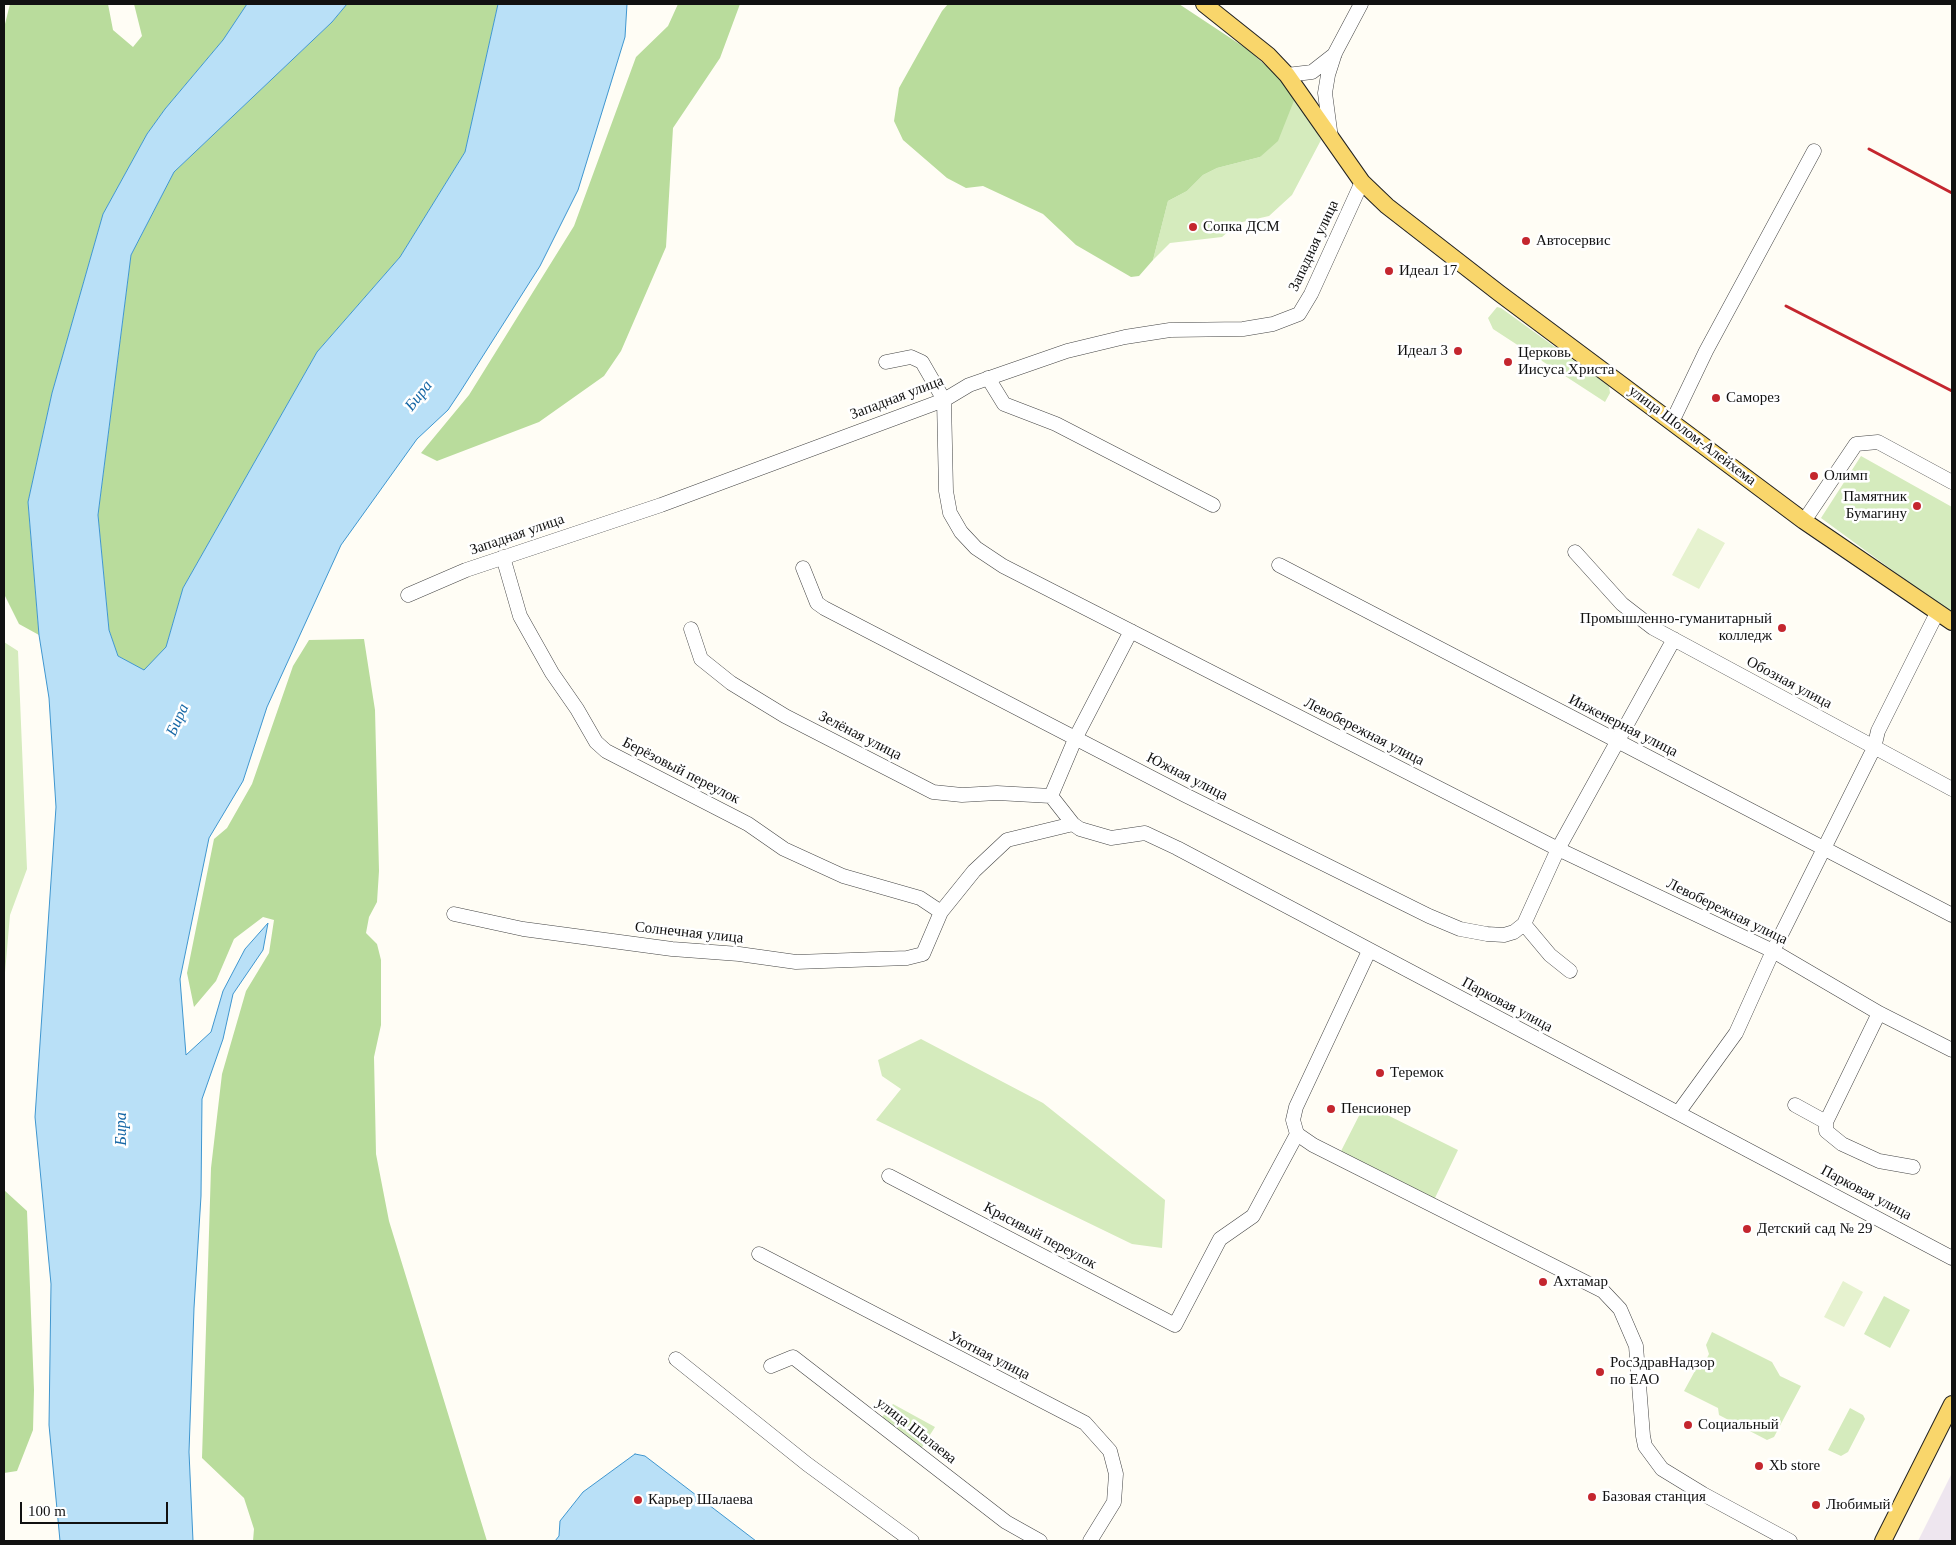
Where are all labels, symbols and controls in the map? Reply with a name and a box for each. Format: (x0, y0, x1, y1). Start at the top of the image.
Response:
street label: Западная улица (1285, 197, 1343, 295)
place label: Сопка ДСМ (1203, 218, 1280, 236)
marker: Сопка ДСМ (1187, 221, 1199, 233)
place label: Автосервис (1536, 232, 1611, 250)
marker: Автосервис (1520, 235, 1532, 247)
place label: Идеал 17 (1399, 262, 1457, 280)
marker: Идеал 17 (1383, 265, 1395, 277)
place label: Идеал 3 (1397, 342, 1448, 360)
place label: Церковь Иисуса Христа (1518, 344, 1614, 379)
marker: Идеал 3 (1452, 345, 1464, 357)
marker: Церковь Иисуса Христа (1502, 356, 1514, 368)
street label: Западная улица (848, 372, 946, 424)
water label: Бира (401, 377, 437, 415)
street label: улица Шолом-Алейхема (1625, 382, 1759, 490)
place label: Саморез (1726, 389, 1780, 407)
marker: Саморез (1710, 392, 1722, 404)
place label: Олимп (1824, 467, 1868, 485)
marker: Олимп (1808, 470, 1820, 482)
place label: Памятник Бумагину (1843, 488, 1907, 523)
marker: Памятник Бумагину (1911, 500, 1923, 512)
street label: Западная улица (467, 510, 567, 560)
place label: Промышленно-гуманитарный колледж (1580, 610, 1772, 645)
marker: Промышленно-гуманитарный колледж (1776, 622, 1788, 634)
street label: Обозная улица (1743, 653, 1835, 713)
street label: Инженерная улица (1565, 691, 1681, 761)
street label: Левобережная улица (1301, 694, 1427, 770)
water label: Бира (162, 701, 194, 739)
street label: Зелёная улица (816, 707, 904, 765)
street label: Берёзовый переулок (619, 734, 743, 808)
street label: Южная улица (1144, 749, 1230, 805)
street label: Левобережная улица (1664, 875, 1790, 949)
street label: Солнечная улица (634, 918, 744, 948)
street label: Парковая улица (1459, 974, 1555, 1036)
place label: Теремок (1390, 1064, 1444, 1082)
marker: Теремок (1374, 1067, 1386, 1079)
place label: Пенсионер (1341, 1100, 1411, 1118)
marker: Пенсионер (1325, 1103, 1337, 1115)
water label: Бира (112, 1112, 132, 1146)
street label: Парковая улица (1818, 1162, 1914, 1224)
street label: Красивый переулок (980, 1199, 1100, 1273)
place label: Детский сад № 29 (1757, 1220, 1873, 1238)
marker: Детский сад № 29 (1741, 1223, 1753, 1235)
place label: Ахтамар (1553, 1273, 1608, 1291)
marker: Ахтамар (1537, 1276, 1549, 1288)
street label: Уютная улица (945, 1328, 1033, 1384)
place label: РосЗдравНадзор по ЕАО (1610, 1354, 1715, 1389)
marker: РосЗдравНадзор по ЕАО (1594, 1366, 1606, 1378)
street label: улица Шалаева (872, 1394, 960, 1468)
place label: Социальный (1698, 1416, 1779, 1434)
marker: Социальный (1682, 1419, 1694, 1431)
place label: Xb store (1769, 1457, 1820, 1475)
marker: Xb store (1753, 1460, 1765, 1472)
place label: Базовая станция (1602, 1488, 1706, 1506)
place label: Карьер Шалаева (648, 1491, 753, 1509)
marker: Базовая станция (1586, 1491, 1598, 1503)
scale bar (22, 1492, 170, 1524)
marker: Карьер Шалаева (632, 1494, 644, 1506)
place label: Любимый (1826, 1496, 1891, 1514)
marker: Любимый (1810, 1499, 1822, 1511)
text: 100 m (28, 1503, 66, 1519)

